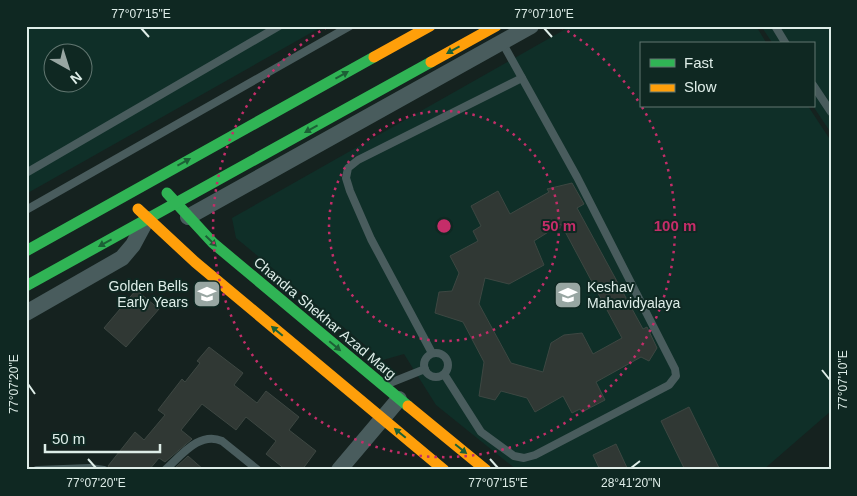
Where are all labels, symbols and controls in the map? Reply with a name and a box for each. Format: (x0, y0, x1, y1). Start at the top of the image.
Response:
text: 77°07'15"E (111, 7, 171, 21)
text: 77°07'10"E (514, 7, 574, 21)
north arrow (42, 42, 92, 92)
legend (640, 42, 814, 108)
one-way arrow (446, 46, 461, 54)
text: Fast (684, 54, 714, 71)
text: N (67, 69, 85, 88)
one-way arrow (334, 71, 349, 79)
text: Slow (684, 78, 717, 95)
one-way arrow (305, 124, 318, 133)
one-way arrow (178, 158, 191, 167)
centre of rings (435, 217, 453, 235)
text: 50 m (542, 217, 576, 234)
text: 100 m (654, 217, 696, 234)
one-way arrow (205, 235, 217, 247)
one-way arrow (97, 239, 112, 247)
street label: Chandra Shekhar Azad Marg (251, 254, 399, 382)
place label: Golden Bells Early Years (109, 278, 188, 310)
school or university icon: Golden Bells Early Years (192, 279, 222, 309)
place label: Keshav Mahavidyalaya (587, 279, 681, 311)
school or university icon: Keshav Mahavidyalaya (553, 280, 583, 310)
one-way arrow (272, 325, 284, 337)
one-way arrow (329, 340, 341, 351)
text: 77°07'10"E (836, 350, 850, 410)
text: 77°07'20"E (7, 354, 21, 414)
scale bar (45, 421, 160, 453)
one-way arrow (393, 427, 406, 438)
text: 50 m (52, 430, 85, 447)
one-way arrow (454, 444, 467, 455)
text: 77°07'20"E (66, 476, 126, 490)
text: 77°07'15"E (468, 476, 528, 490)
text: 28°41'20"N (601, 476, 661, 490)

